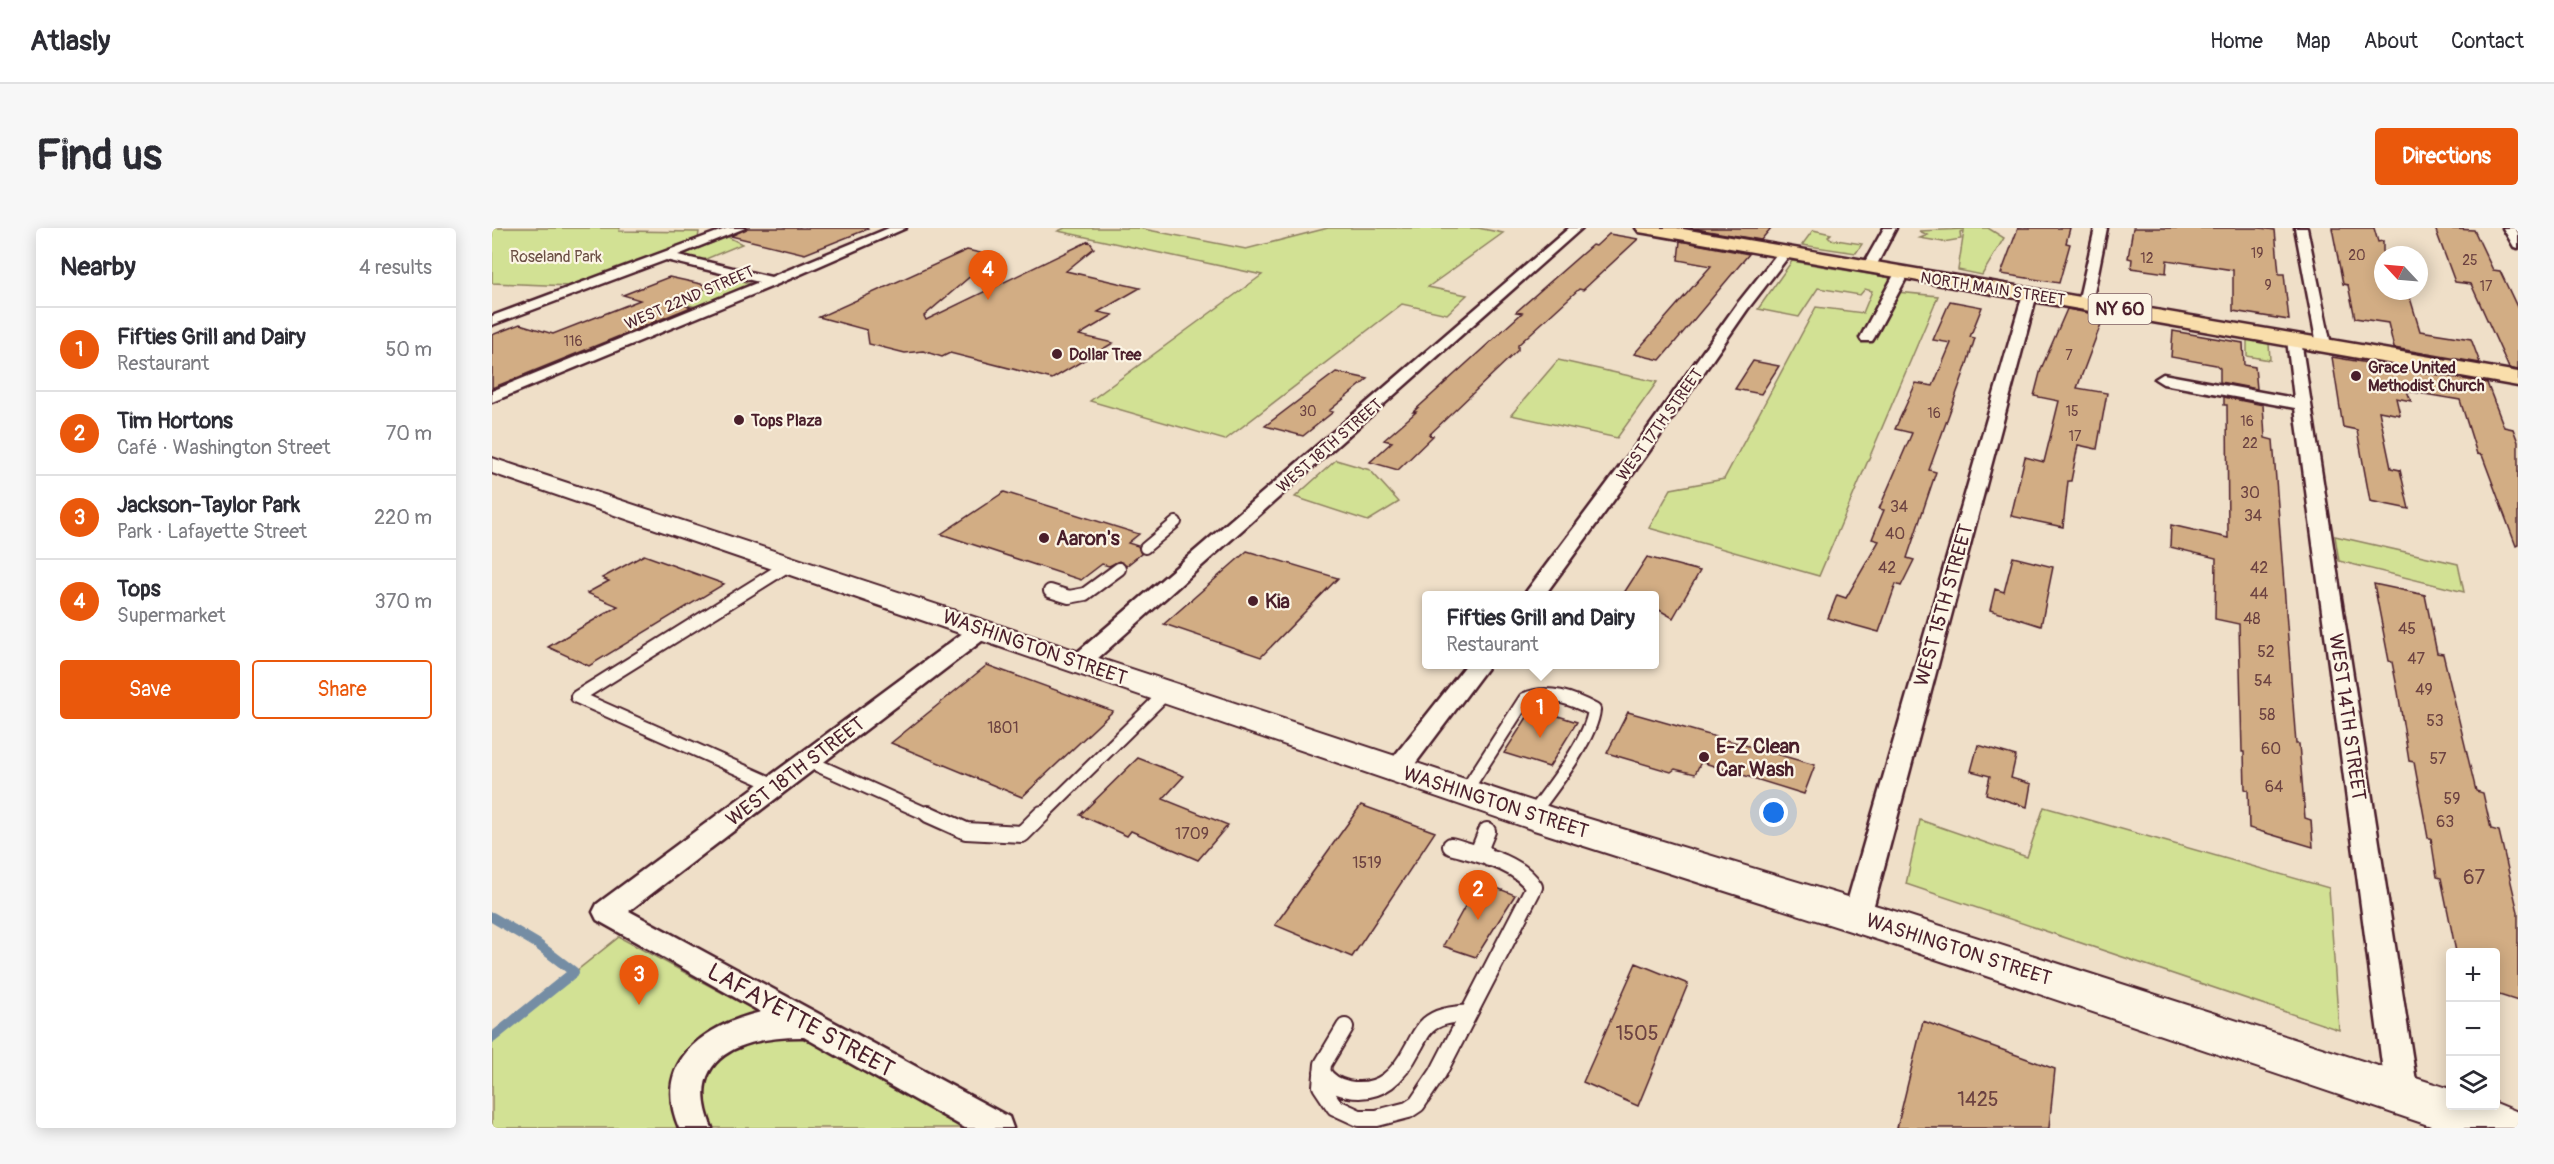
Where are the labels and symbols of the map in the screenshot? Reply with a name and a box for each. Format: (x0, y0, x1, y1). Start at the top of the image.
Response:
house number: 19 (2251, 245, 2263, 262)
north arrow (2374, 246, 2428, 300)
park label: Roseland Park (510, 247, 602, 267)
house number: 20 (2348, 247, 2366, 264)
pin: 4 (968, 250, 1008, 300)
house number: 12 (2140, 250, 2154, 267)
house number: 25 (2462, 252, 2478, 269)
street label: WEST 22ND STREET (622, 262, 757, 334)
street label: NORTH MAIN STREET (1919, 268, 2067, 310)
house number: 9 (2264, 277, 2272, 294)
house number: 17 (2480, 278, 2493, 295)
road number: NY 60 (2088, 294, 2152, 324)
house number: 116 (563, 333, 583, 350)
place label: Dollar Tree (1069, 345, 1143, 365)
marker: Dollar Tree (1050, 347, 1064, 361)
house number: 7 (2065, 347, 2073, 364)
place label: Grace United Methodist Church (2368, 358, 2485, 396)
street label: WEST 17TH STREET (1612, 364, 1707, 485)
marker: Grace United Methodist Church (2349, 369, 2363, 383)
street label: WEST 18TH STREET (1273, 394, 1387, 497)
house number: 30 (1299, 403, 1317, 420)
house number: 15 (2065, 403, 2079, 420)
house number: 16 (1927, 405, 1941, 422)
place label: Tops Plaza (750, 411, 823, 431)
marker: Tops Plaza (732, 413, 746, 427)
house number: 16 (2240, 413, 2254, 430)
house number: 17 (2069, 428, 2082, 445)
house number: 22 (2242, 435, 2258, 452)
house number: 30 (2240, 483, 2260, 503)
house number: 34 (1890, 497, 1908, 517)
house number: 34 (2244, 506, 2262, 526)
street label: WEST 15TH STREET (1908, 521, 1979, 689)
house number: 40 (1885, 524, 1905, 544)
place label: Aaron's (1056, 526, 1120, 551)
marker: Aaron's (1037, 531, 1051, 545)
house number: 42 (1878, 558, 1896, 578)
house number: 42 (2250, 558, 2268, 578)
house number: 44 (2250, 584, 2268, 604)
place label: Kia (1265, 589, 1290, 614)
marker: Kia (1246, 594, 1260, 608)
street label: WASHINGTON STREET (939, 604, 1130, 691)
house number: 48 (2243, 609, 2261, 629)
house number: 45 (2398, 619, 2416, 639)
street label: WEST 14TH STREET (2323, 632, 2372, 802)
house number: 52 (2257, 642, 2275, 662)
house number: 47 (2407, 649, 2425, 669)
house number: 54 (2254, 671, 2272, 691)
house number: 49 (2415, 680, 2433, 700)
pin: 1 (1520, 688, 1560, 738)
house number: 58 (2259, 705, 2275, 725)
street label: WEST 18TH STREET (721, 711, 869, 832)
house number: 53 (2426, 711, 2444, 731)
house number: 1801 (987, 718, 1019, 738)
place label: E-Z Clean Car Wash (1716, 734, 1800, 782)
house number: 60 (2261, 739, 2281, 759)
house number: 57 (2429, 749, 2447, 769)
marker: E-Z Clean Car Wash (1697, 750, 1711, 764)
street label: WASHINGTON STREET (1400, 761, 1592, 844)
house number: 64 (2265, 777, 2283, 797)
house number: 59 (2444, 789, 2460, 809)
your location (1759, 798, 1788, 827)
house number: 63 (2436, 812, 2454, 832)
house number: 1709 (1175, 824, 1209, 844)
house number: 1519 (1352, 853, 1382, 873)
house number: 67 (2463, 865, 2485, 890)
pin: 2 (1458, 870, 1498, 920)
street label: WASHINGTON STREET (1863, 908, 2055, 991)
pin: 3 (620, 956, 658, 1005)
street label: LAFAYETTE STREET (702, 957, 899, 1084)
house number: 1505 (1615, 1021, 1659, 1046)
house number: 1425 (1957, 1087, 1999, 1112)

